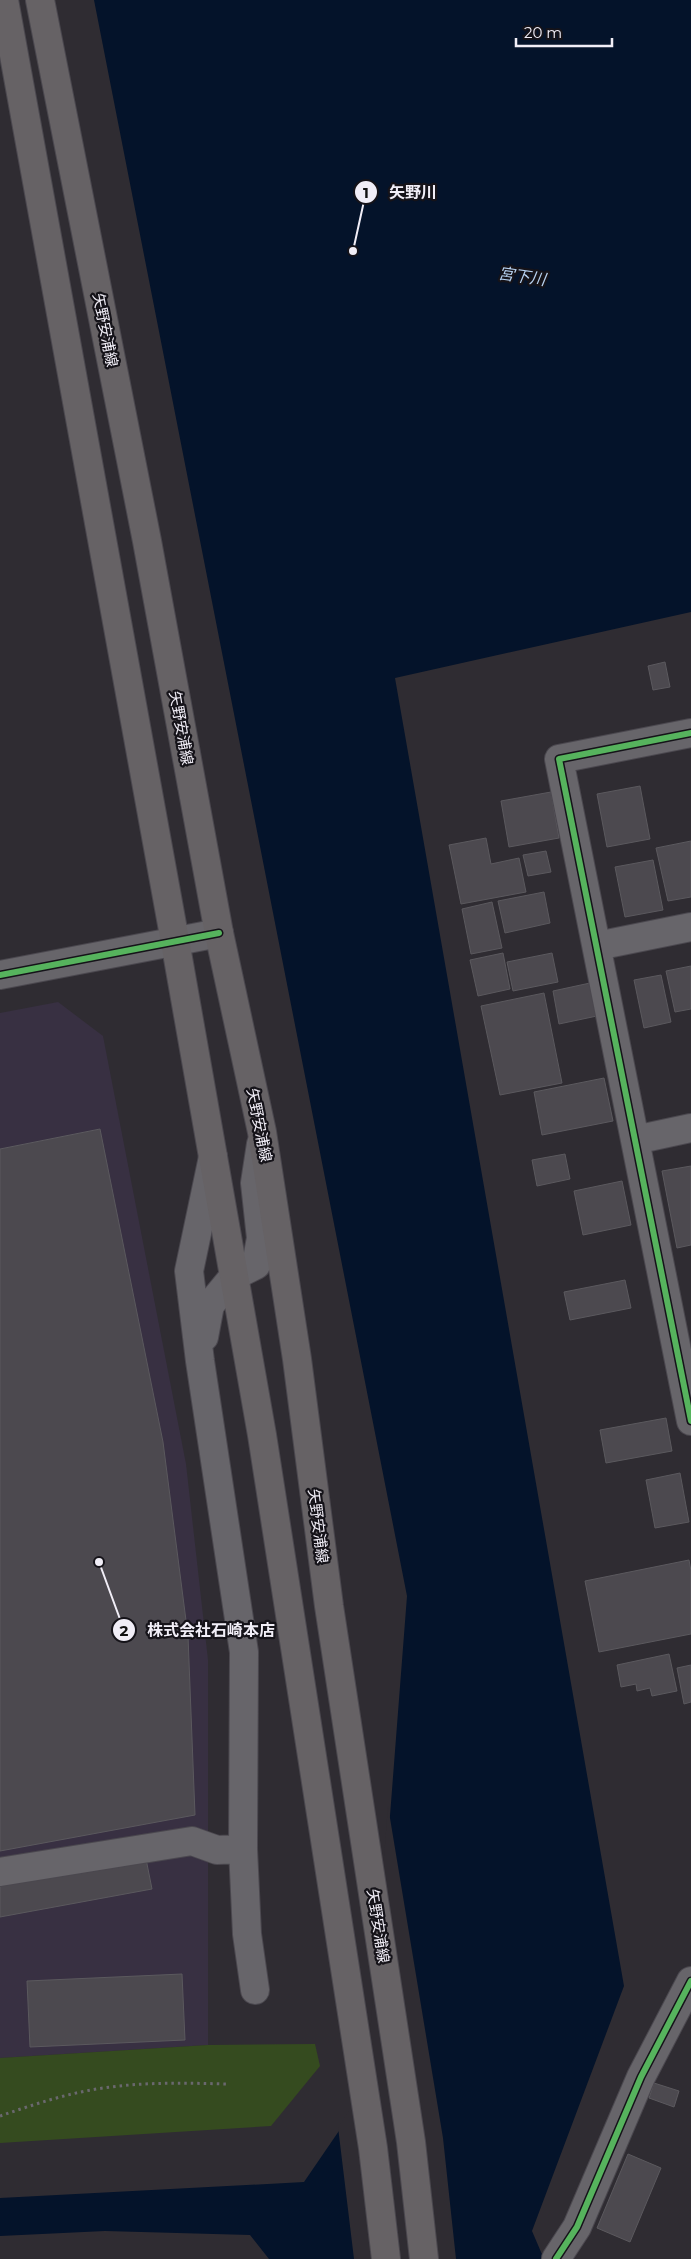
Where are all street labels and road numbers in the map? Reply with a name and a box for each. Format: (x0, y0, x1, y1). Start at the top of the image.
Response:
street label: 矢野安浦線 (89, 291, 122, 369)
street label: 矢野安浦線 (166, 689, 197, 767)
street label: 矢野安浦線 (243, 1086, 276, 1164)
street label: 矢野安浦線 (304, 1488, 332, 1564)
street label: 矢野安浦線 (363, 1887, 394, 1964)

